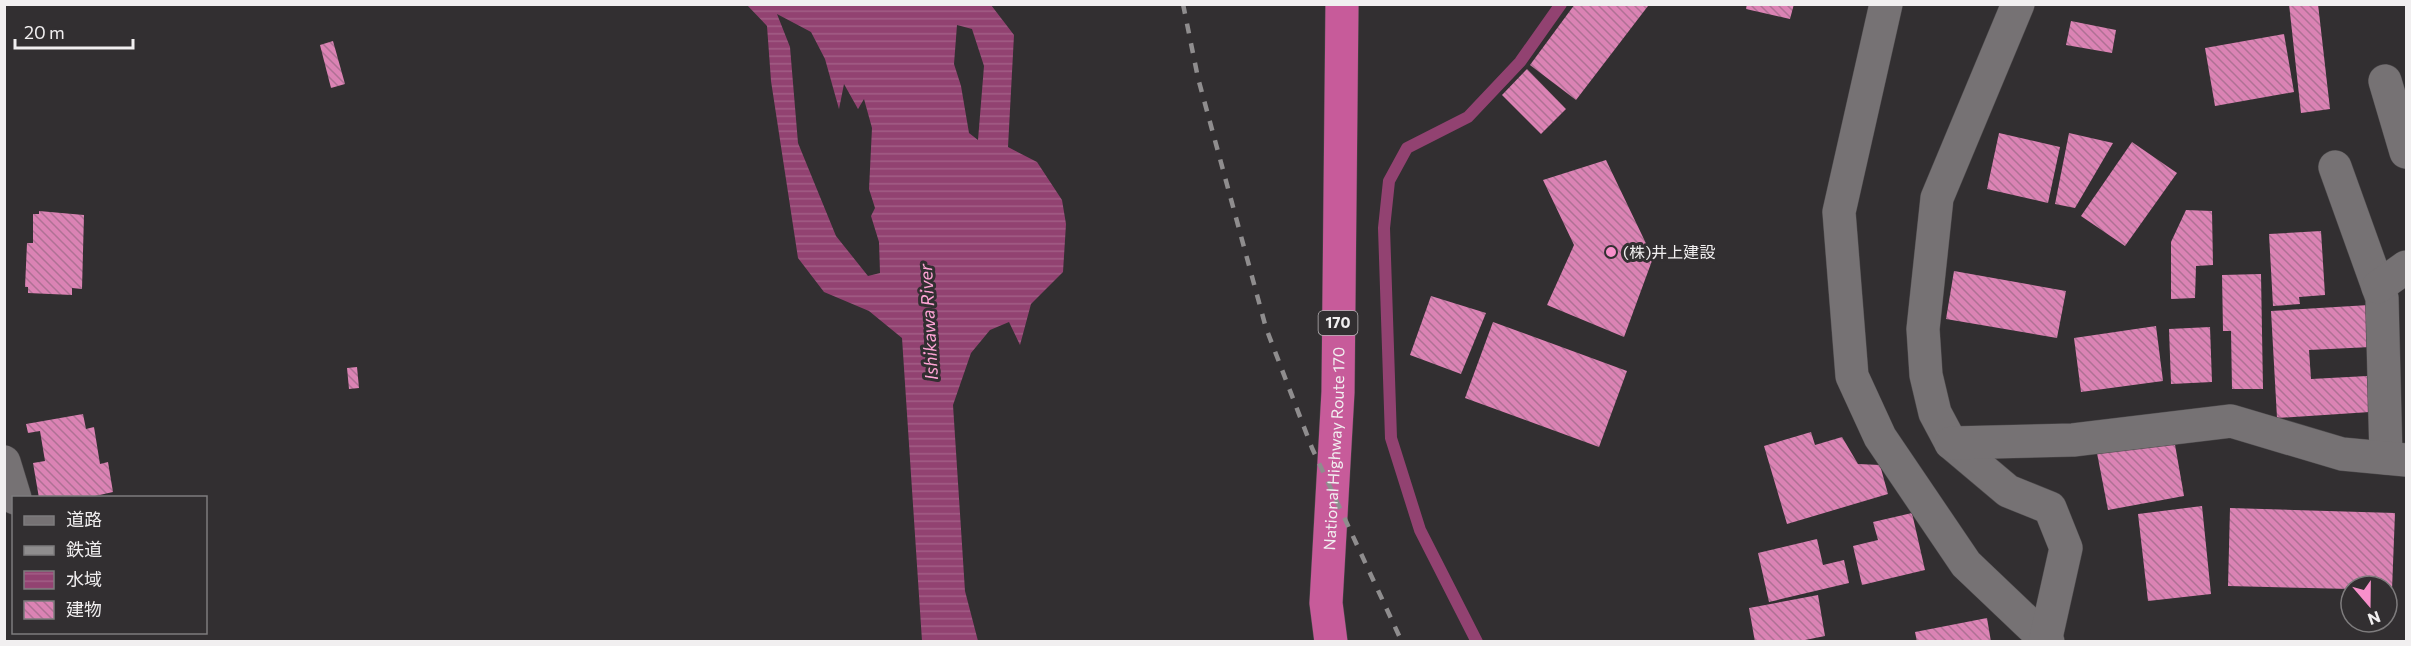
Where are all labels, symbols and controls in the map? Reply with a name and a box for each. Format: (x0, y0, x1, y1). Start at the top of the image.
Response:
scale bar (15, 12, 134, 50)
text: 20 m (24, 21, 65, 43)
place label: (株)井上建設 (1623, 242, 1715, 261)
marker: (株)井上建設 (1604, 245, 1618, 259)
water label: Ishikawa River (914, 263, 942, 381)
road number: 170 (1318, 311, 1358, 335)
street label: National Highway Route 170 (1319, 347, 1347, 551)
legend (12, 496, 207, 634)
text: 道路 (66, 508, 102, 530)
text: 鉄道 (66, 538, 102, 560)
text: 水域 (66, 568, 102, 590)
north arrow (2339, 574, 2399, 634)
text: 建物 (66, 598, 102, 620)
text: N (2365, 608, 2383, 630)

